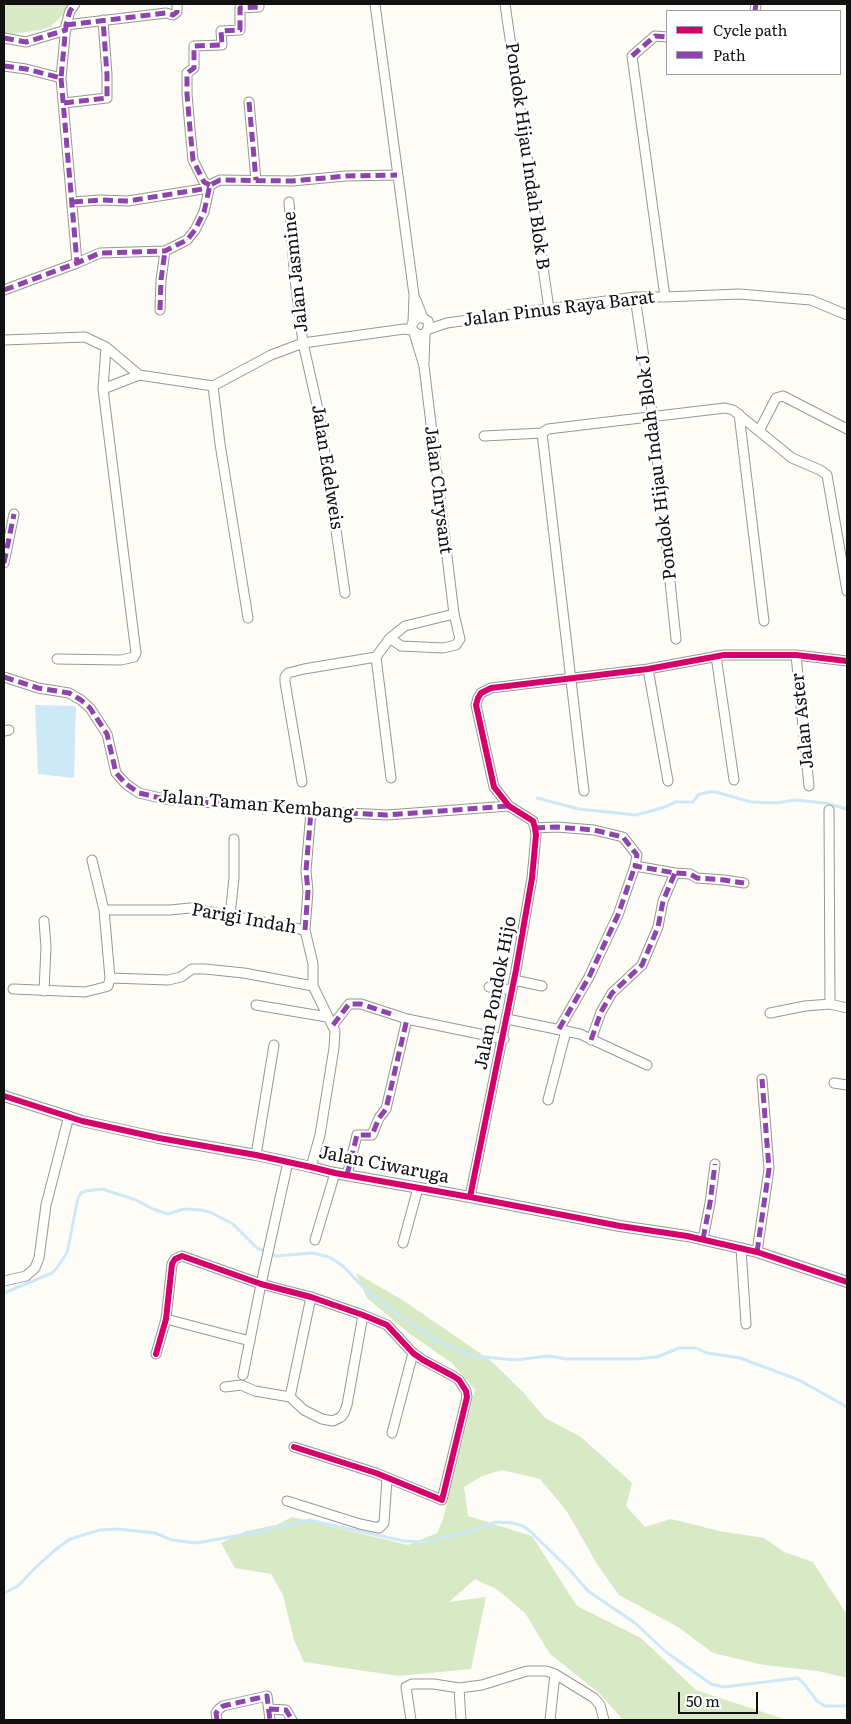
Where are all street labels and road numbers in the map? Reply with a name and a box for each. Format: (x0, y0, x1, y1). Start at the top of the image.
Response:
street label: Pondok Hijau Indah Blok B (500, 41, 554, 271)
street label: Jalan Jasmine (279, 210, 313, 334)
street label: Jalan Pinus Raya Barat (462, 287, 656, 331)
street label: Pondok Hijau Indah Blok J (632, 353, 682, 581)
street label: Jalan Edelweis (306, 403, 348, 531)
street label: Jalan Chrysant (419, 425, 457, 555)
street label: Jalan Aster (787, 672, 819, 770)
street label: Jalan Taman Kembang (158, 786, 354, 824)
street label: Parigi Indah (190, 899, 298, 939)
street label: Jalan Pondok Hijo (471, 914, 521, 1072)
street label: Jalan Ciwaruga (317, 1142, 451, 1188)

